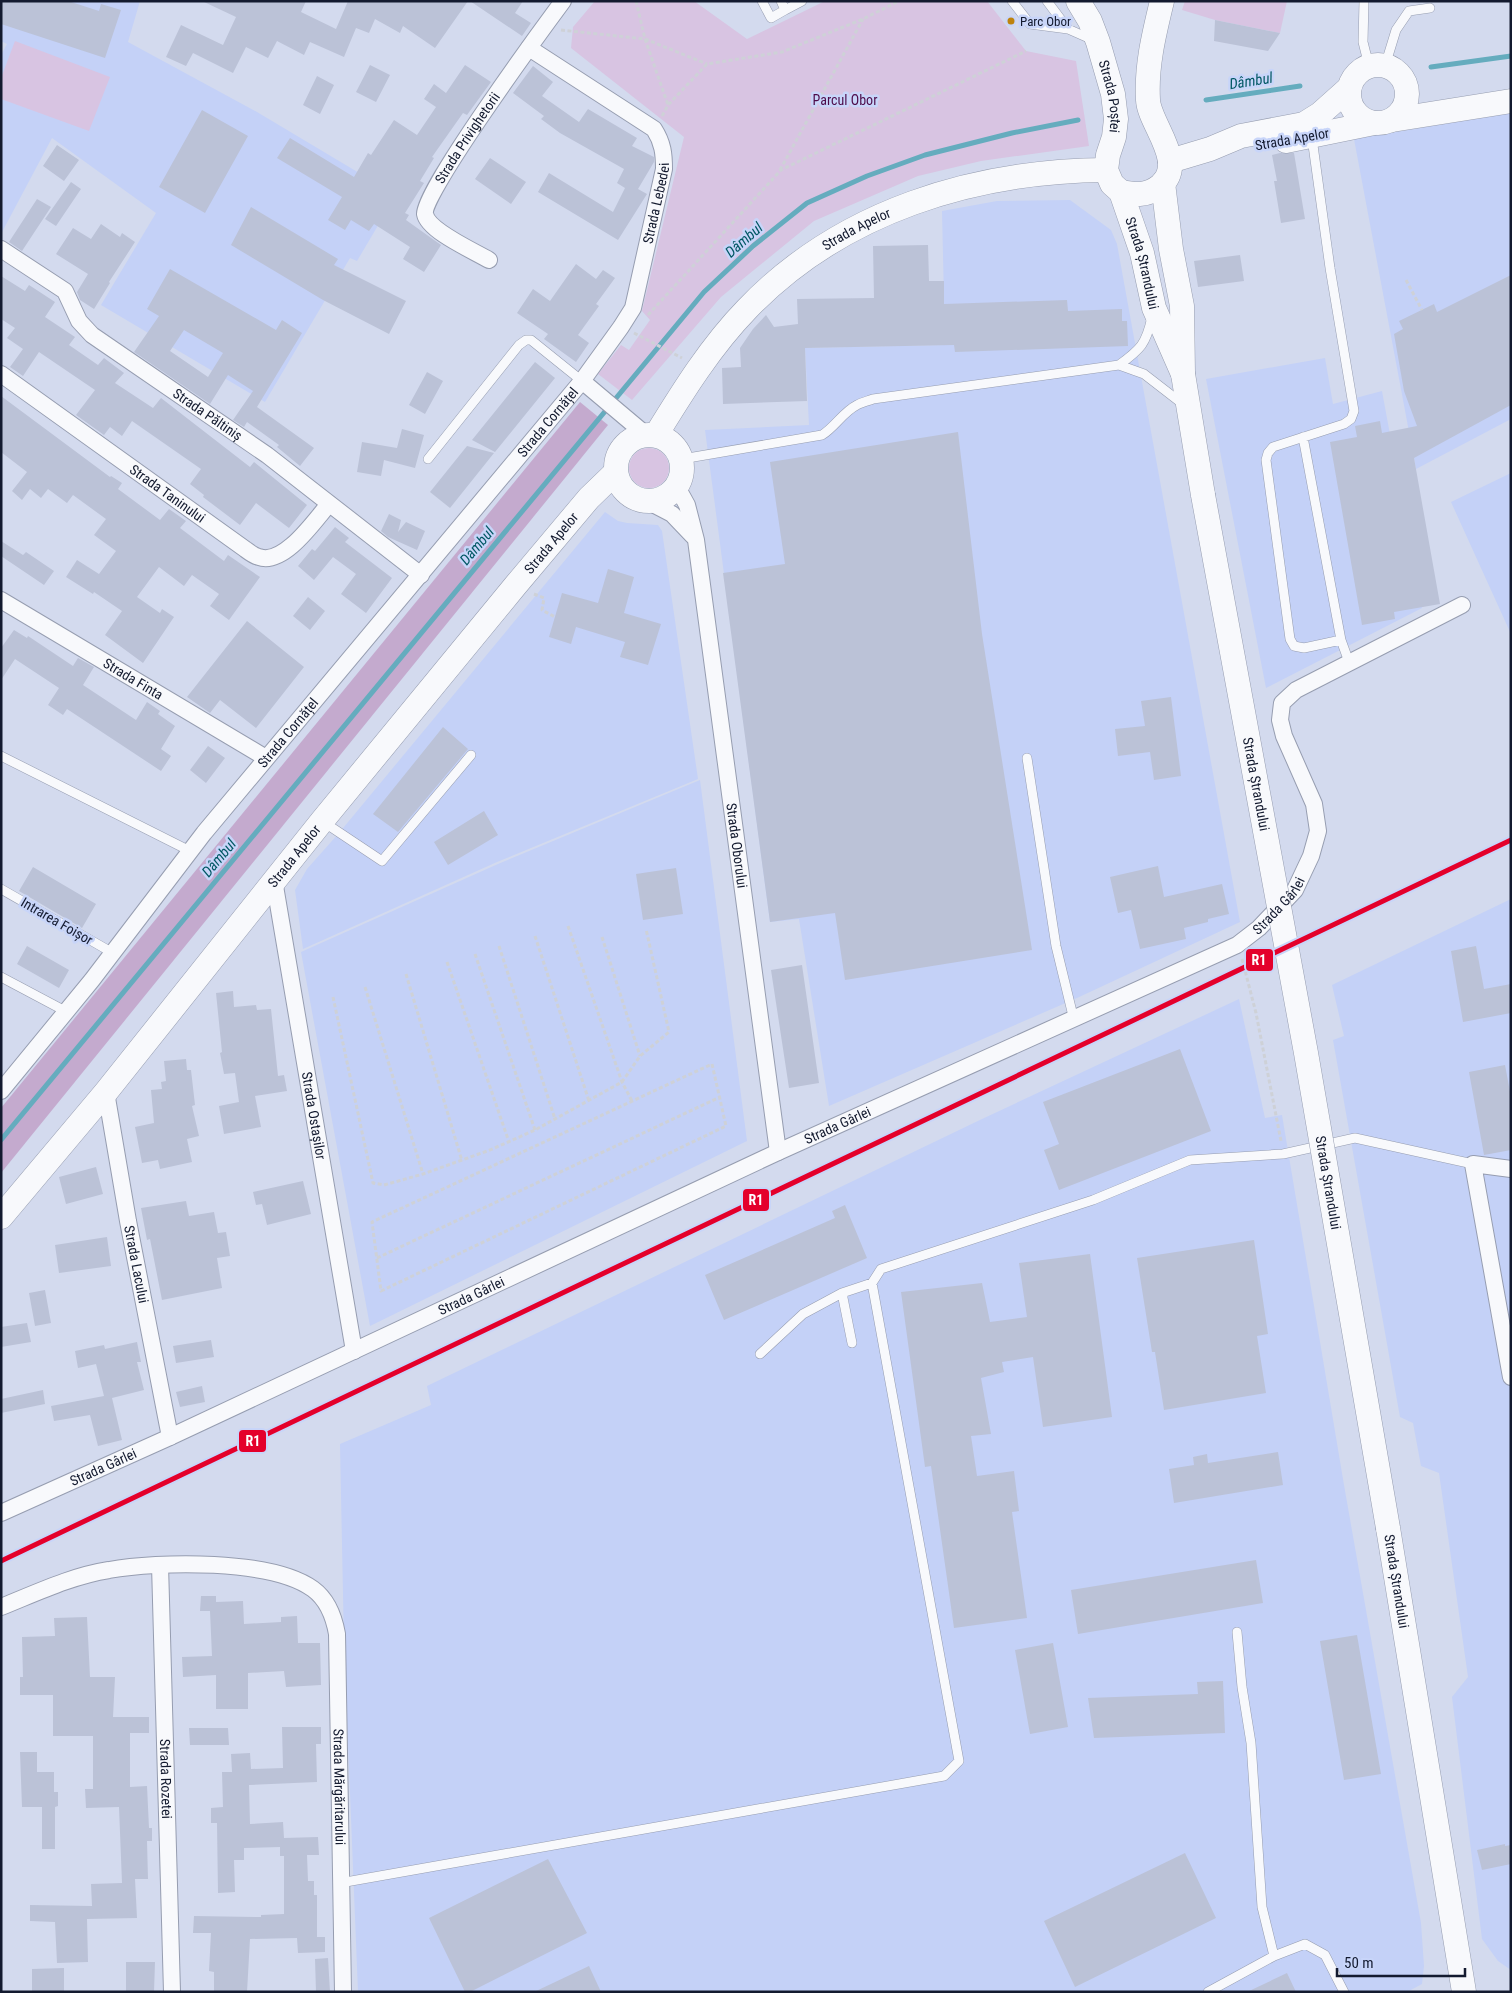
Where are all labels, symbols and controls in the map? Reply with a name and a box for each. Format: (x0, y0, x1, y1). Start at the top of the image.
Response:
place label: Parc Obor (1020, 14, 1071, 29)
marker: Parc Obor (1006, 16, 1016, 26)
street label: Strada Poștei (1096, 58, 1124, 134)
water label: Dâmbul (1228, 69, 1275, 93)
street label: Strada Privighetorii (432, 89, 503, 186)
park label: Parcul Obor (813, 92, 877, 108)
street label: Strada Apelor (1254, 125, 1330, 153)
street label: Strada Lebedei (640, 163, 673, 245)
street label: Strada Apelor (819, 205, 893, 253)
street label: Strada Ștrandului (1122, 215, 1162, 311)
water label: Dâmbul (722, 218, 767, 261)
street label: Strada Cornățel (514, 384, 581, 460)
street label: Strada Păltiniș (170, 385, 245, 444)
street label: Strada Taninului (127, 461, 208, 526)
street label: Strada Apelor (521, 509, 581, 577)
water label: Dâmbul (456, 523, 498, 569)
street label: Strada Finta (101, 655, 166, 703)
street label: Strada Cornățel (254, 695, 321, 771)
street label: Strada Ștrandului (1240, 736, 1273, 832)
street label: Strada Oborului (723, 802, 751, 889)
street label: Strada Apelor (264, 822, 324, 890)
water label: Dâmbul (198, 835, 240, 881)
street label: Strada Gârlei (1250, 875, 1308, 938)
street label: Intrarea Foișor (18, 894, 96, 949)
line badge: R1 (1245, 948, 1274, 972)
text: R1 (1252, 952, 1266, 968)
street label: Strada Ostașilor (299, 1070, 329, 1161)
street label: Strada Gârlei (802, 1103, 873, 1147)
street label: Strada Ștrandului (1312, 1135, 1344, 1231)
line badge: R1 (742, 1188, 770, 1212)
text: R1 (749, 1192, 763, 1208)
street label: Strada Lacului (121, 1224, 152, 1305)
street label: Strada Gârlei (436, 1273, 507, 1318)
line badge: R1 (238, 1429, 267, 1453)
text: R1 (246, 1433, 260, 1449)
street label: Strada Gârlei (67, 1445, 139, 1489)
street label: Strada Ștrandului (1381, 1533, 1412, 1629)
street label: Strada Mărgăritarului (331, 1728, 349, 1845)
street label: Strada Rozetei (157, 1739, 175, 1819)
scale bar (1337, 1946, 1464, 1978)
text: 50 m (1344, 1954, 1374, 1972)

